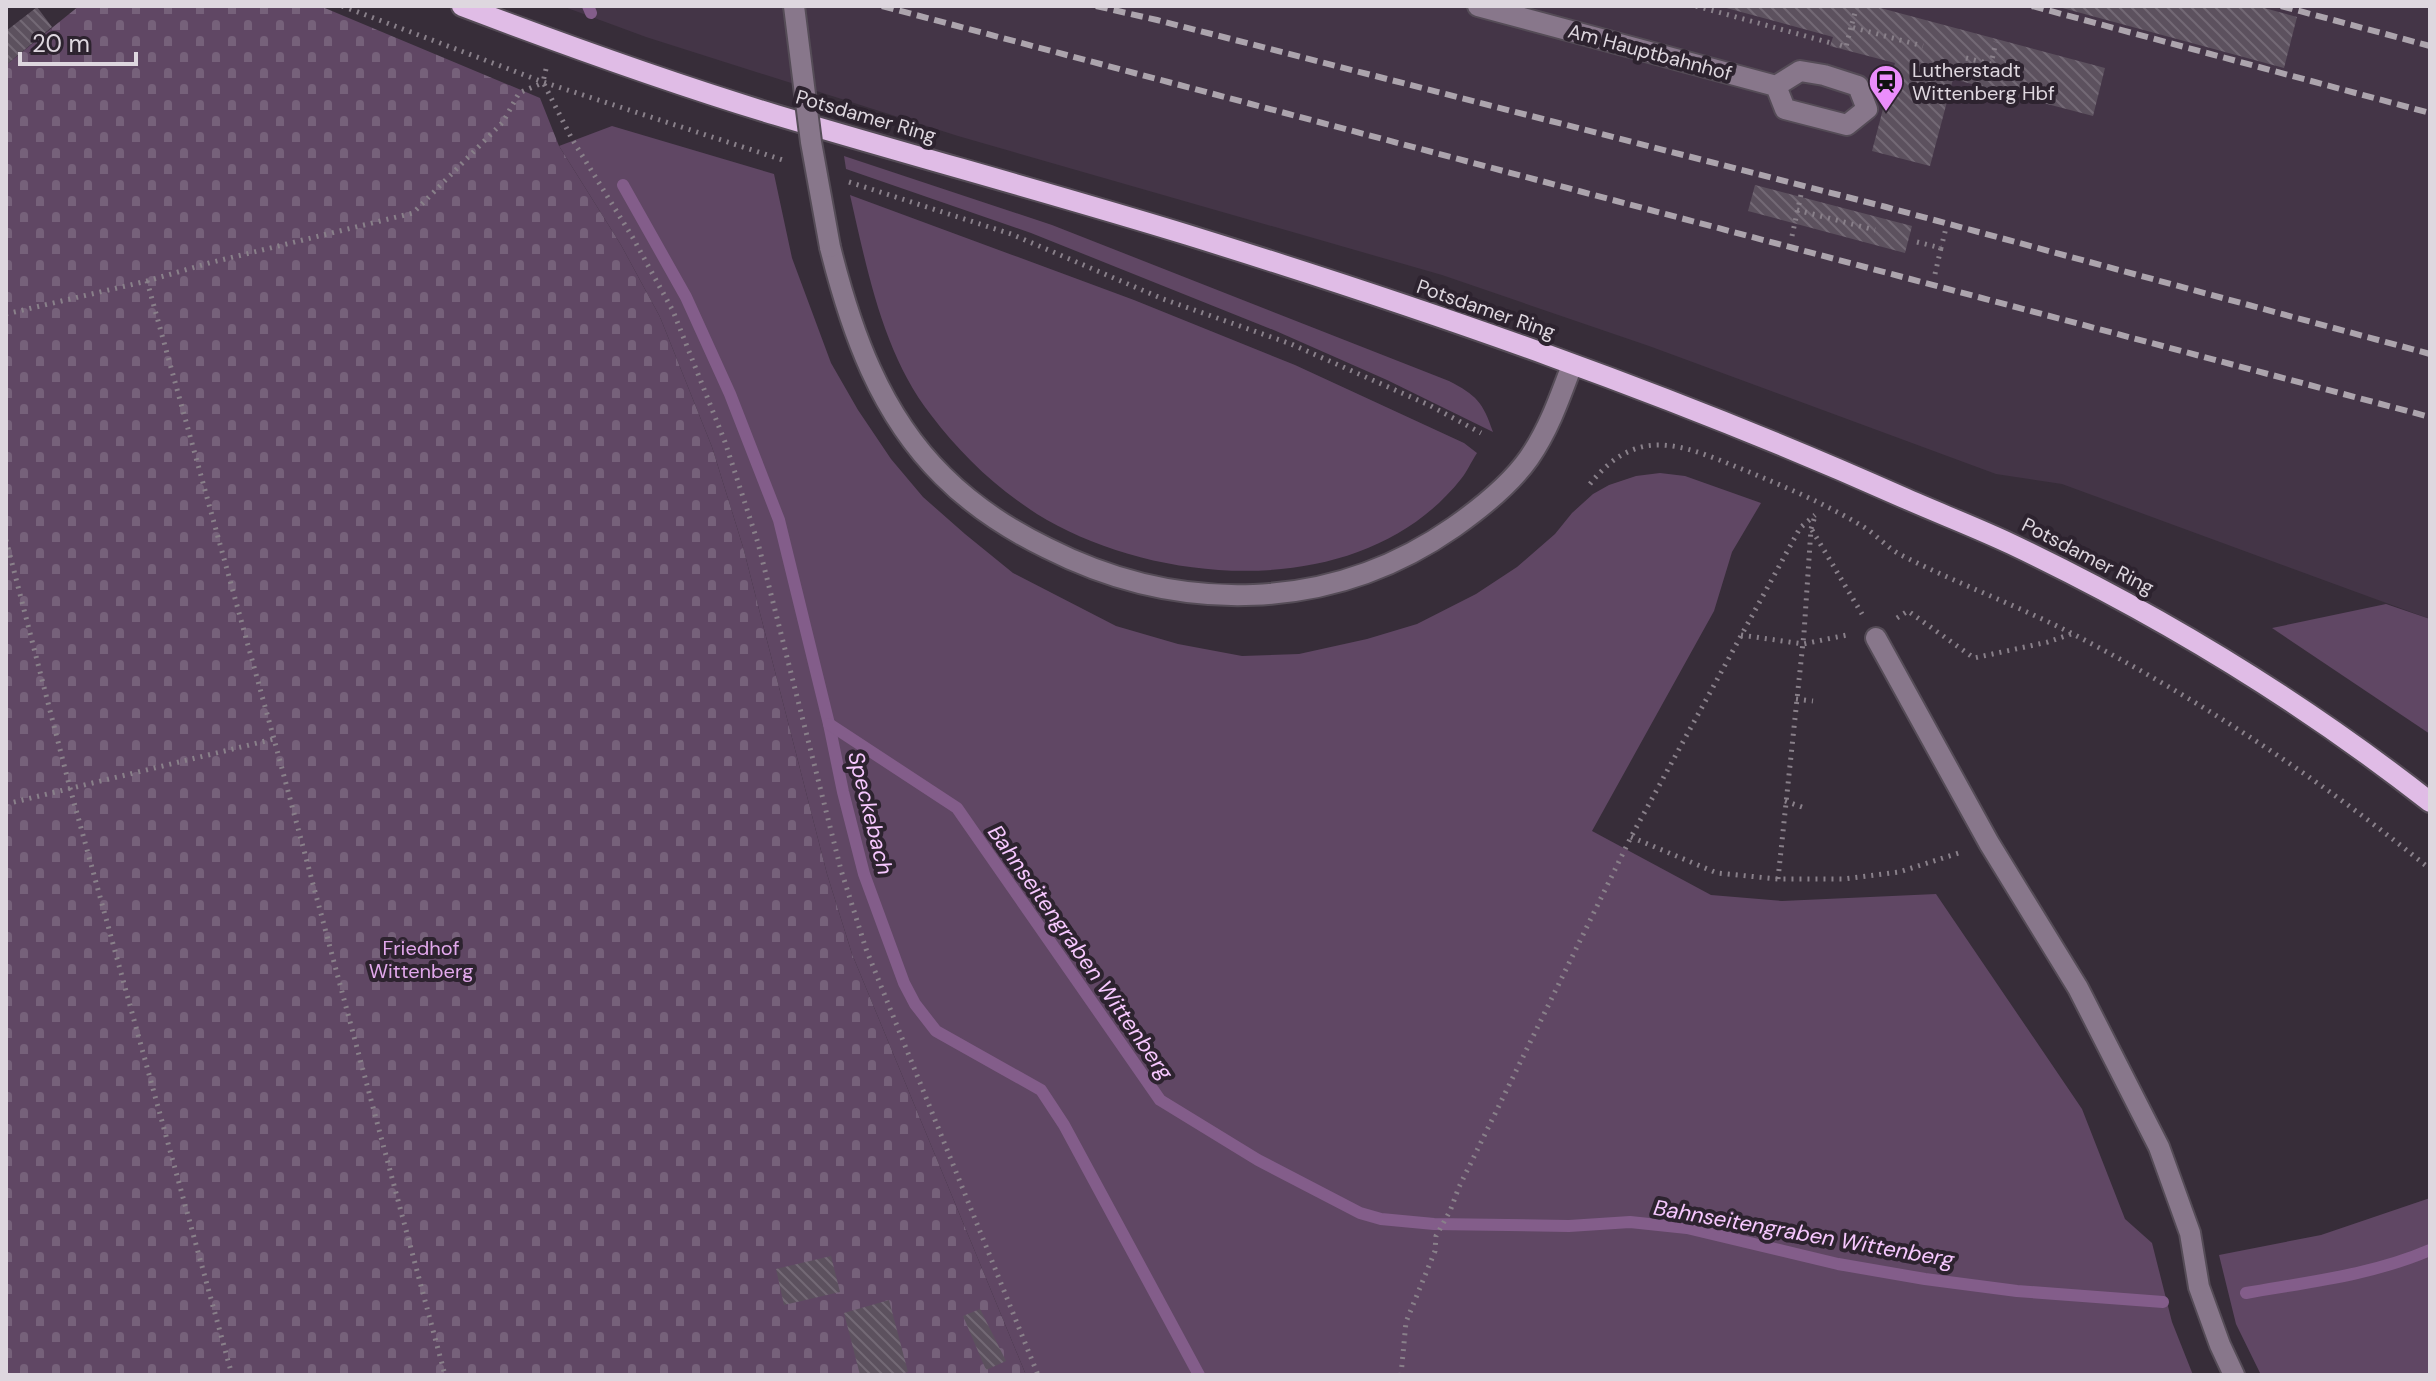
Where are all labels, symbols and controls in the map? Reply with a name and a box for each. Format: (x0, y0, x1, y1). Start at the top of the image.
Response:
scale bar (20, 16, 136, 66)
street label: Am Hauptbahnhof (1565, 18, 1735, 86)
text: 20 m (32, 28, 90, 59)
place label: Lutherstadt Wittenberg Hbf (1912, 57, 2055, 106)
station icon: Lutherstadt Wittenberg Hbf (1867, 63, 1905, 113)
street label: Potsdamer Ring (793, 84, 939, 148)
street label: Potsdamer Ring (1413, 273, 1559, 345)
street label: Potsdamer Ring (2018, 512, 2158, 600)
water label: Speckebach (841, 748, 900, 878)
water label: Bahnseitengraben Wittenberg (981, 819, 1180, 1086)
park label: Friedhof Wittenberg (369, 935, 473, 984)
water label: Bahnseitengraben Wittenberg (1651, 1193, 1957, 1274)

